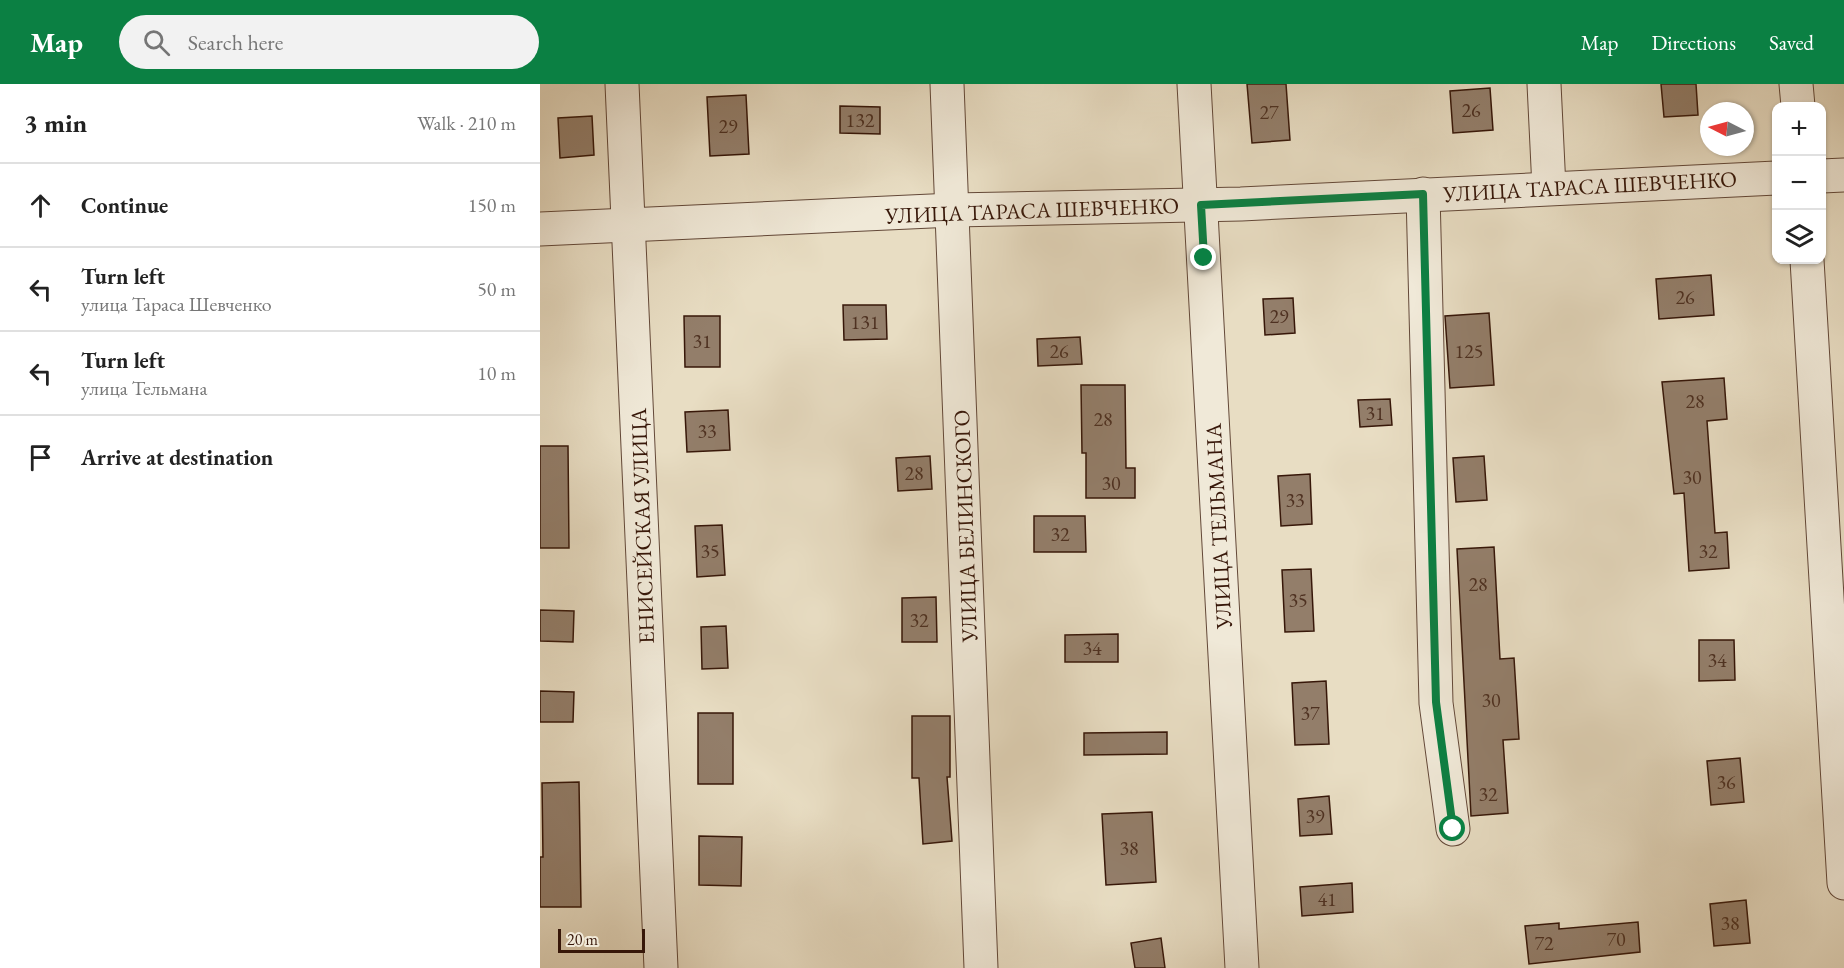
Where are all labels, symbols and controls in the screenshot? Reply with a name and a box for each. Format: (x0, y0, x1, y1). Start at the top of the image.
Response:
search box (119, 15, 539, 69)
text: Map (30, 24, 83, 60)
icon: search (140, 26, 173, 59)
text: Search here (188, 28, 283, 57)
text: Map (1581, 29, 1618, 56)
text: Directions (1651, 29, 1736, 56)
text: Saved (1769, 29, 1814, 56)
house number: 26 (1461, 97, 1481, 123)
house number: 27 (1259, 99, 1279, 125)
north arrow (1700, 102, 1754, 156)
map controls (1772, 102, 1826, 264)
button: + (1772, 102, 1826, 156)
text: 3 min (24, 106, 87, 140)
house number: 132 (846, 107, 875, 133)
text: Walk · 210 m (417, 110, 516, 136)
house number: 29 (718, 113, 738, 139)
button: − (1772, 156, 1826, 210)
street label: УЛИЦА ТАРАСА ШЕВЧЕНКО (1441, 164, 1738, 209)
icon: ahead (24, 189, 57, 222)
text: Continue (81, 191, 168, 220)
street label: УЛИЦА ТАРАСА ШЕВЧЕНКО (884, 191, 1179, 230)
text: 150 m (468, 192, 516, 218)
button: layers (1772, 210, 1826, 264)
route end (1190, 244, 1216, 270)
text: Turn left (81, 262, 165, 291)
icon: left (24, 273, 57, 306)
text: 50 m (477, 276, 516, 302)
house number: 26 (1675, 284, 1695, 310)
text: улица Тараса Шевченко (81, 291, 272, 317)
house number: 29 (1269, 303, 1289, 329)
house number: 131 (851, 309, 879, 335)
house number: 31 (692, 328, 712, 354)
house number: 26 (1049, 338, 1069, 364)
house number: 125 (1455, 338, 1483, 364)
text: Turn left (81, 346, 165, 375)
icon: left (24, 357, 57, 390)
text: 10 m (477, 360, 516, 386)
text: улица Тельмана (81, 375, 207, 401)
house number: 28 (1685, 388, 1705, 414)
house number: 31 (1365, 400, 1385, 426)
house number: 28 (1093, 406, 1113, 432)
street label: ЕНИСЕЙСКАЯ УЛИЦА (624, 407, 661, 645)
street label: УЛИЦА БЕЛИНСКОГО (947, 409, 984, 644)
house number: 33 (697, 418, 717, 444)
street label: УЛИЦА ТЕЛЬМАНА (1199, 422, 1238, 631)
icon: arrive (24, 441, 57, 474)
text: Arrive at destination (81, 443, 273, 472)
house number: 28 (904, 460, 924, 486)
house number: 30 (1682, 464, 1702, 490)
house number: 30 (1101, 470, 1121, 496)
house number: 33 (1285, 487, 1305, 513)
house number: 32 (1050, 521, 1070, 547)
house number: 35 (700, 538, 720, 564)
house number: 32 (1698, 538, 1718, 564)
house number: 28 (1468, 571, 1488, 597)
house number: 35 (1288, 587, 1308, 613)
house number: 32 (909, 607, 929, 633)
house number: 34 (1082, 635, 1102, 661)
house number: 34 (1707, 647, 1727, 673)
house number: 30 (1481, 687, 1501, 713)
house number: 37 (1300, 700, 1320, 726)
house number: 36 (1716, 769, 1736, 795)
house number: 32 (1478, 781, 1498, 807)
house number: 39 (1305, 803, 1325, 829)
route start (1439, 815, 1465, 841)
house number: 38 (1119, 835, 1139, 861)
house number: 41 (1317, 886, 1337, 912)
house number: 38 (1720, 910, 1740, 936)
scale bar (558, 926, 645, 954)
house number: 70 (1606, 926, 1626, 952)
text: 20 m (567, 929, 598, 950)
house number: 72 (1534, 930, 1554, 956)

